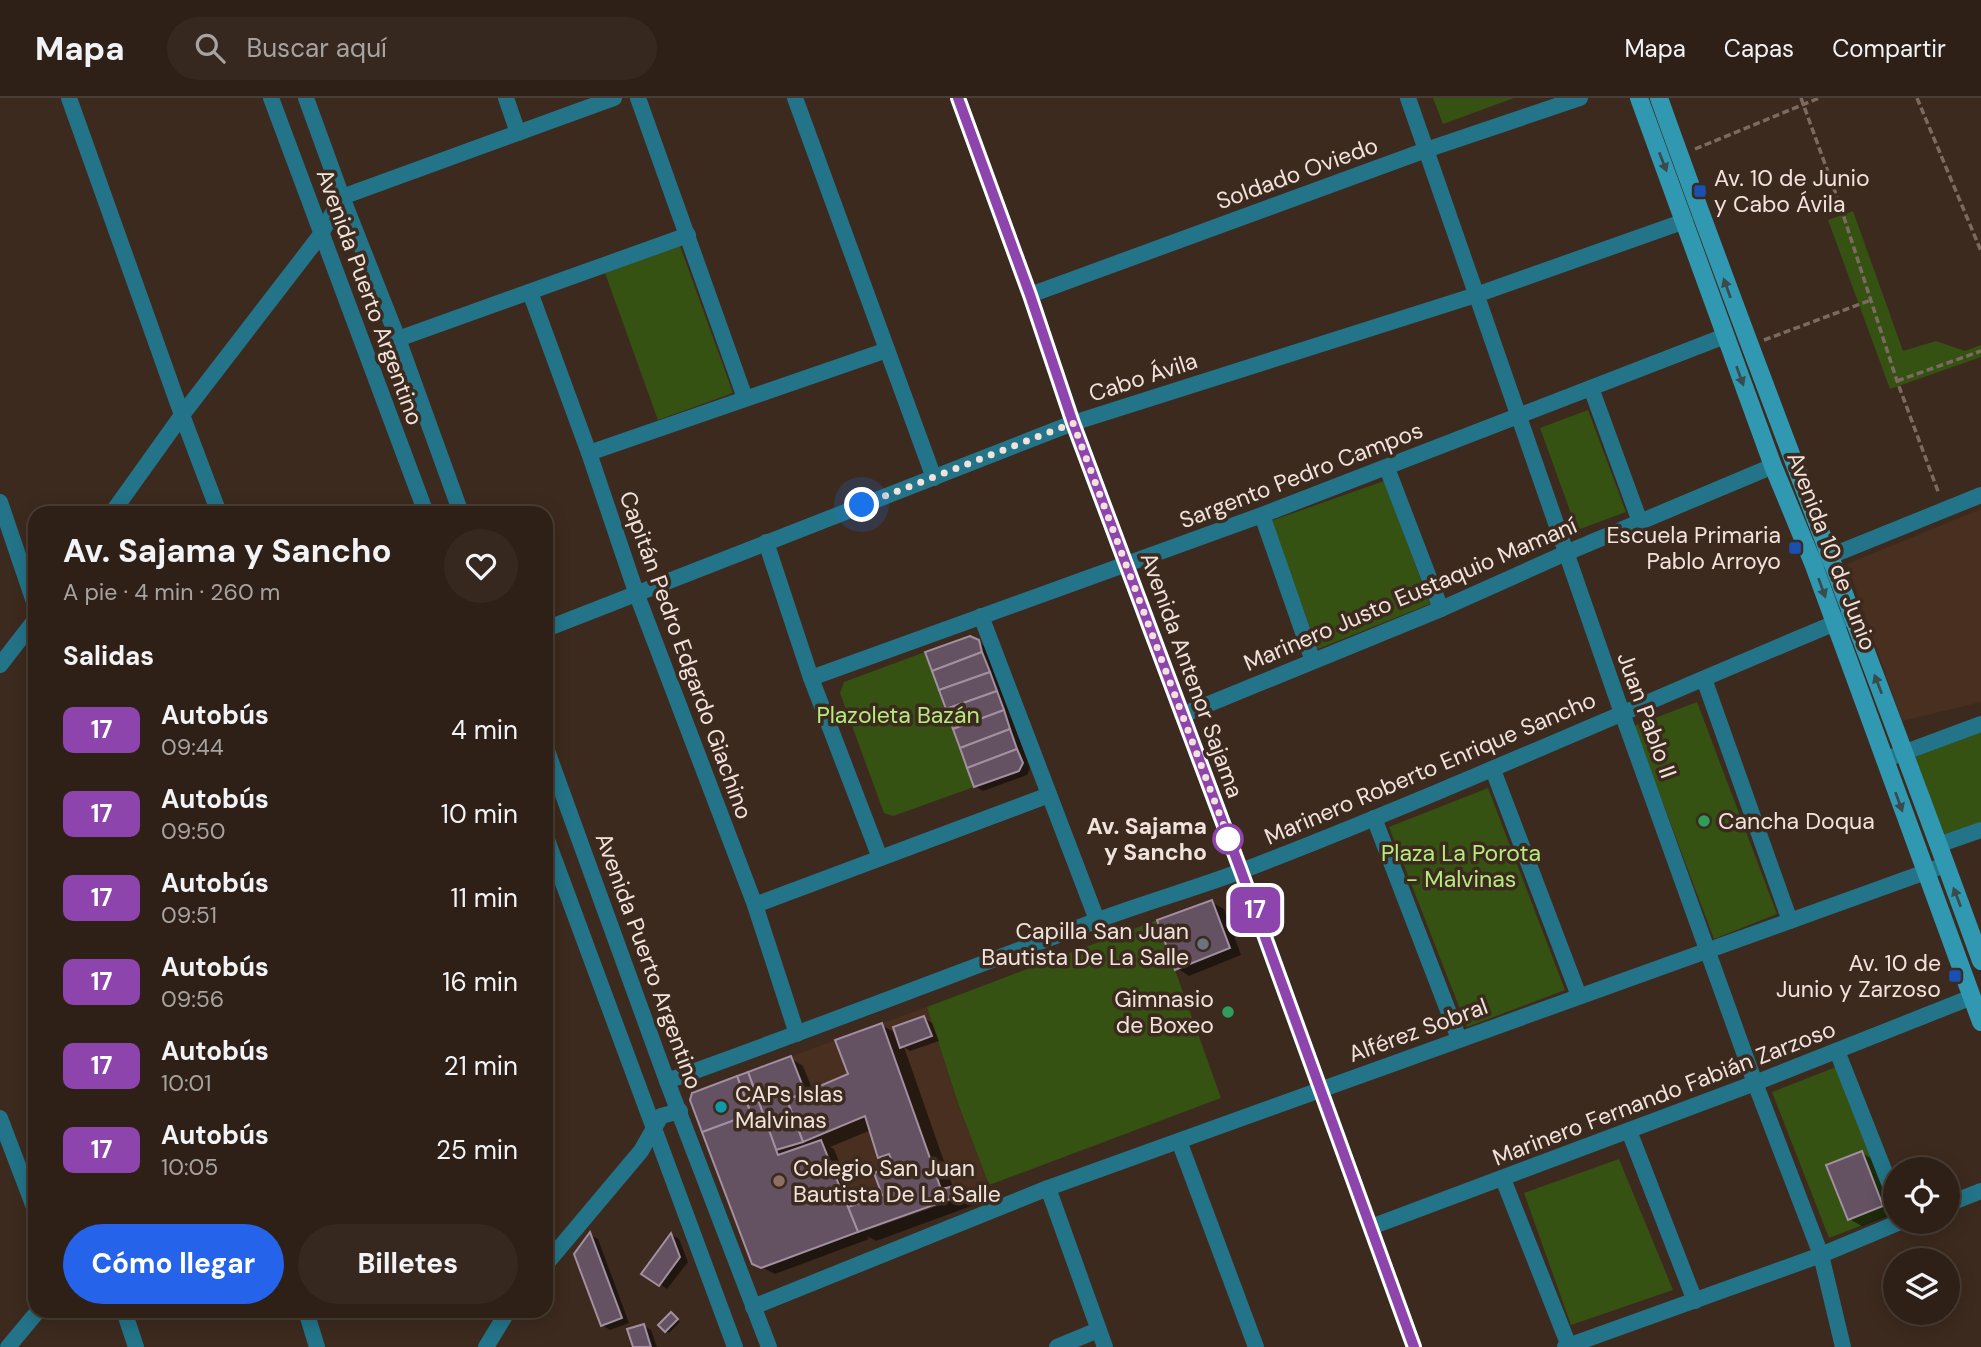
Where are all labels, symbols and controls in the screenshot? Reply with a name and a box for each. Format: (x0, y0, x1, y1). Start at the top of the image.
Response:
search box (167, 17, 657, 80)
text: Mapa (35, 27, 125, 70)
icon: search (191, 29, 229, 67)
text: Buscar aquí (247, 31, 387, 65)
text: Mapa (1624, 33, 1686, 64)
text: Capas (1724, 33, 1794, 64)
text: Compartir (1832, 33, 1946, 64)
street label: Soldado Oviedo (1212, 130, 1382, 216)
one-way arrow (1657, 151, 1668, 172)
place label: Av. 10 de Junio y Cabo Ávila (1714, 163, 1870, 219)
street label: Avenida Puerto Argentino (310, 165, 430, 429)
marker: Av. 10 de Junio y Cabo Ávila (1692, 183, 1708, 199)
one-way arrow (1722, 278, 1733, 299)
street label: Cabo Ávila (1085, 345, 1201, 409)
one-way arrow (1734, 365, 1745, 386)
street label: Sargento Pedro Campos (1175, 415, 1427, 535)
street label: Avenida 10 de Junio (1780, 448, 1884, 654)
street label: Capitán Pedro Edgardo Giachino (613, 487, 759, 823)
your location (844, 487, 879, 522)
street label: Marinero Justo Eustaquio Mamaní (1239, 510, 1582, 678)
place label: Escuela Primaria Pablo Arroyo (1606, 520, 1781, 576)
text: Av. Sajama y Sancho (63, 529, 392, 572)
button: heart (444, 529, 518, 603)
marker: Escuela Primaria Pablo Arroyo (1787, 540, 1803, 556)
street label: Avenida Antenor Sajama (1134, 548, 1250, 802)
text: A pie · 4 min · 260 m (63, 577, 280, 607)
one-way arrow (1817, 578, 1828, 599)
text: Salidas (63, 639, 154, 673)
street label: Juan Pablo II (1610, 648, 1684, 782)
one-way arrow (1872, 674, 1883, 695)
street label: Marinero Roberto Enrique Sancho (1260, 684, 1600, 852)
text: Autobús (161, 698, 269, 732)
park label: Plazoleta Bazán (816, 700, 980, 730)
text: 4 min (451, 713, 518, 747)
text: 17 (91, 714, 112, 745)
text: 09:44 (161, 732, 224, 762)
text: Autobús (161, 782, 269, 816)
one-way arrow (1894, 791, 1905, 812)
text: 10 min (441, 797, 518, 831)
text: 17 (91, 798, 112, 829)
place label: Cancha Doqua (1718, 806, 1875, 836)
place label: Av. Sajama y Sancho (1086, 811, 1207, 867)
marker: Cancha Doqua (1696, 813, 1712, 829)
text: 09:50 (161, 816, 226, 846)
marker: Av. Sajama y Sancho (1213, 824, 1243, 854)
street label: Avenida Puerto Argentino (589, 829, 709, 1093)
park label: Plaza La Porota - Malvinas (1381, 838, 1541, 894)
text: Autobús (161, 866, 269, 900)
text: 11 min (451, 881, 518, 915)
text: 17 (91, 882, 112, 913)
line badge: 17 (1224, 887, 1286, 933)
one-way arrow (1951, 887, 1962, 908)
text: 17 (1244, 894, 1266, 925)
text: 09:51 (161, 900, 217, 930)
place label: Capilla San Juan Bautista De La Salle (981, 916, 1189, 972)
marker: Capilla San Juan Bautista De La Salle (1195, 936, 1211, 952)
place label: Av. 10 de Junio y Zarzoso (1776, 948, 1941, 1004)
text: Autobús (161, 950, 269, 984)
text: 16 min (442, 965, 518, 999)
text: 17 (91, 966, 112, 997)
marker: Av. 10 de Junio y Zarzoso (1947, 968, 1963, 984)
text: 09:56 (161, 984, 224, 1014)
place label: Gimnasio de Boxeo (1114, 984, 1214, 1040)
street label: Alférez Sobral (1344, 991, 1492, 1069)
marker: Gimnasio de Boxeo (1220, 1004, 1236, 1020)
street label: Marinero Fernando Fabián Zarzoso (1488, 1014, 1840, 1172)
text: Autobús (161, 1034, 269, 1068)
text: 21 min (444, 1049, 518, 1083)
text: 17 (91, 1050, 112, 1081)
text: 10:01 (161, 1068, 211, 1098)
place label: CAPs Islas Malvinas (735, 1079, 844, 1135)
marker: CAPs Islas Malvinas (713, 1099, 729, 1115)
text: Autobús (161, 1118, 269, 1152)
text: 25 min (436, 1133, 518, 1167)
text: 17 (91, 1134, 112, 1165)
text: 10:05 (161, 1152, 218, 1182)
place label: Colegio San Juan Bautista De La Salle (793, 1153, 1001, 1209)
map controls (1883, 1157, 1960, 1325)
button: locate (1883, 1157, 1960, 1234)
marker: Colegio San Juan Bautista De La Salle (771, 1173, 787, 1189)
button: Cómo llegar (63, 1224, 284, 1304)
button: Billetes (298, 1224, 518, 1304)
button: layers (1883, 1248, 1960, 1325)

